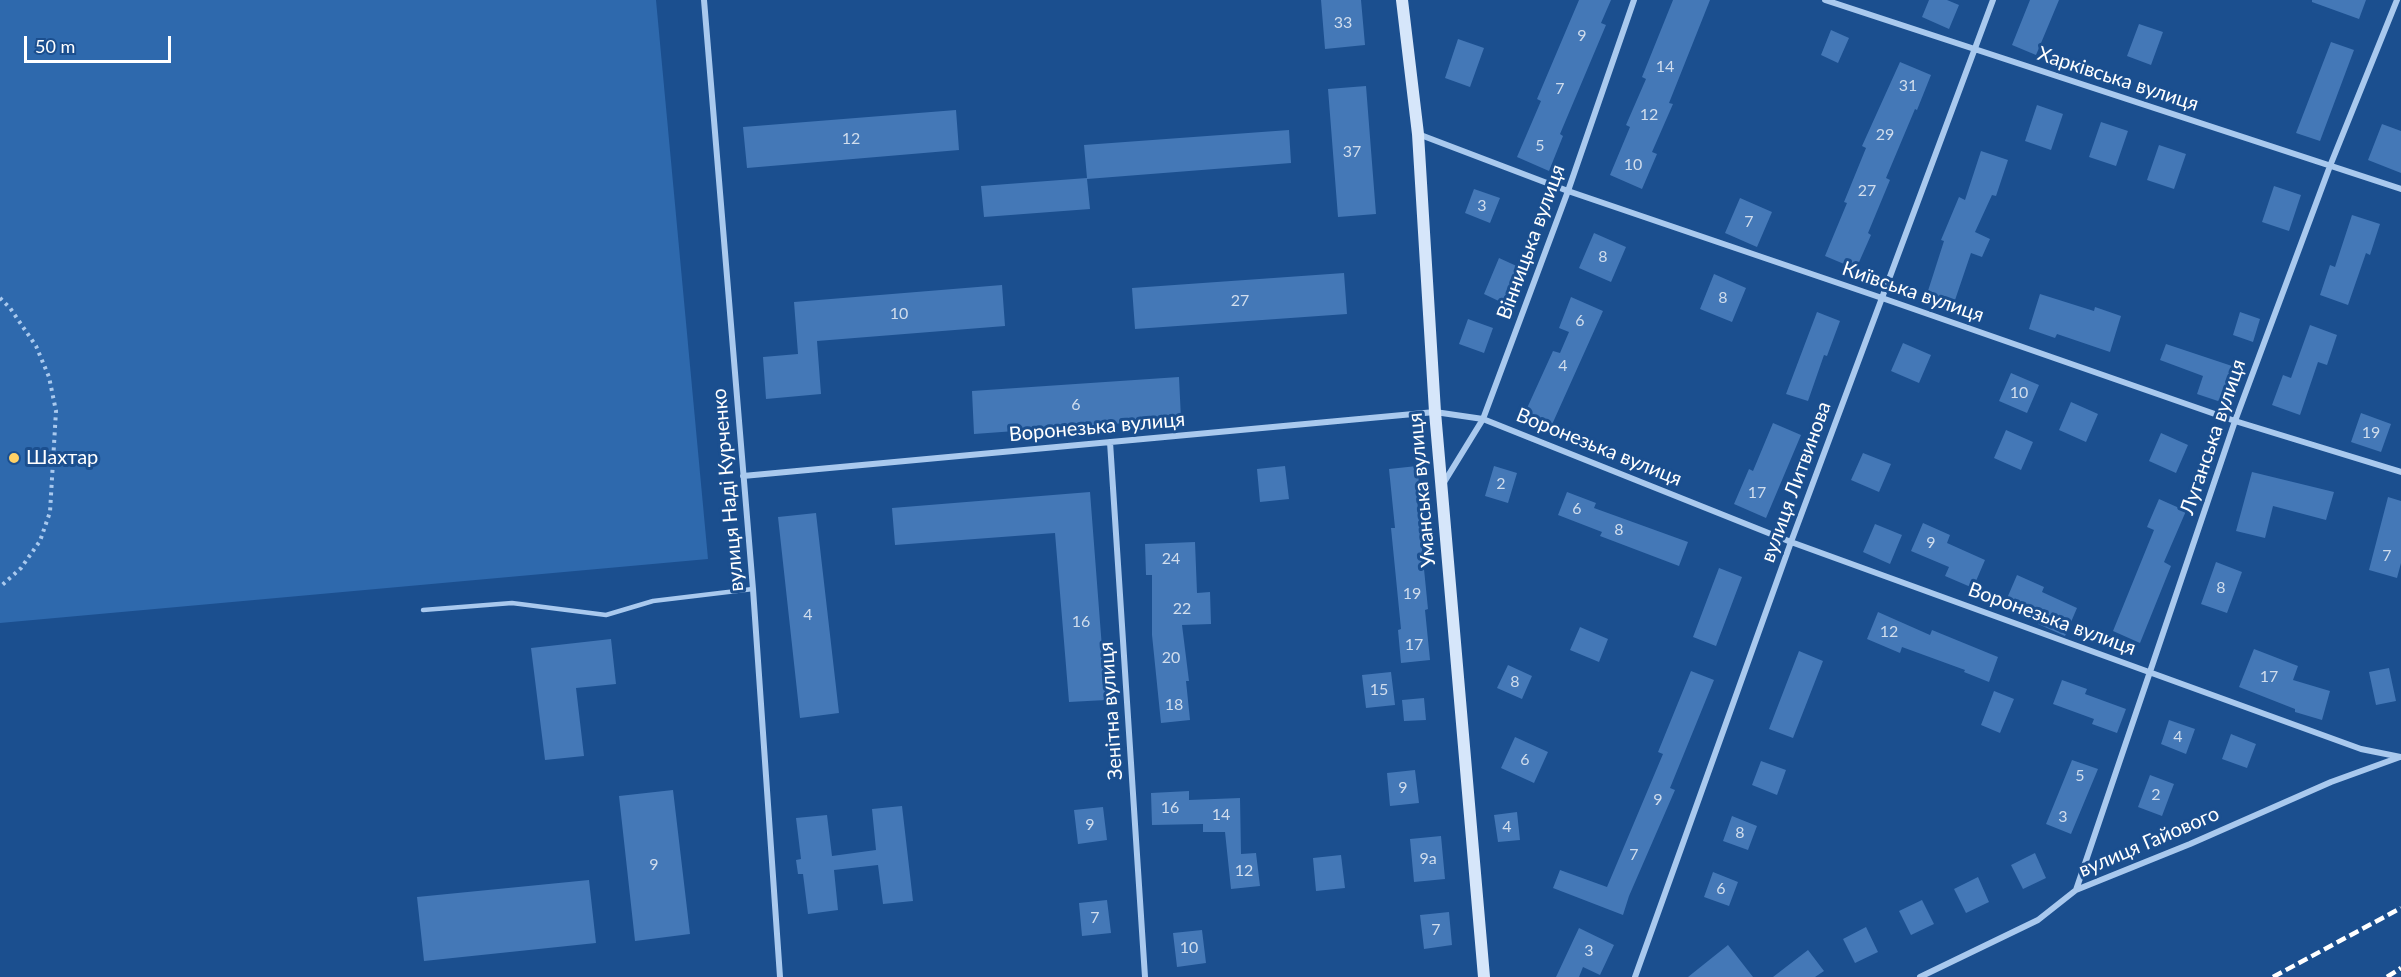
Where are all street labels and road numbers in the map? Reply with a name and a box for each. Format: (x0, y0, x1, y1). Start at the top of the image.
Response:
street label: Харківська вулиця (2035, 42, 2201, 116)
street label: Вінницька вулиця (1492, 161, 1570, 323)
street label: Київська вулиця (1839, 257, 1987, 327)
street label: Луганська вулиця (2175, 356, 2251, 518)
street label: вулиця Наді Курченко (707, 387, 749, 593)
street label: вулиця Литвинова (1756, 398, 1836, 566)
street label: Воронезька вулиця (1513, 403, 1685, 491)
street label: Воронезька вулиця (1008, 407, 1186, 447)
street label: Уманська вулиця (1403, 412, 1441, 568)
street label: Воронезька вулиця (1965, 578, 2139, 660)
street label: Зенітна вулиця (1094, 641, 1128, 781)
street label: вулиця Гайового (2075, 802, 2223, 882)

